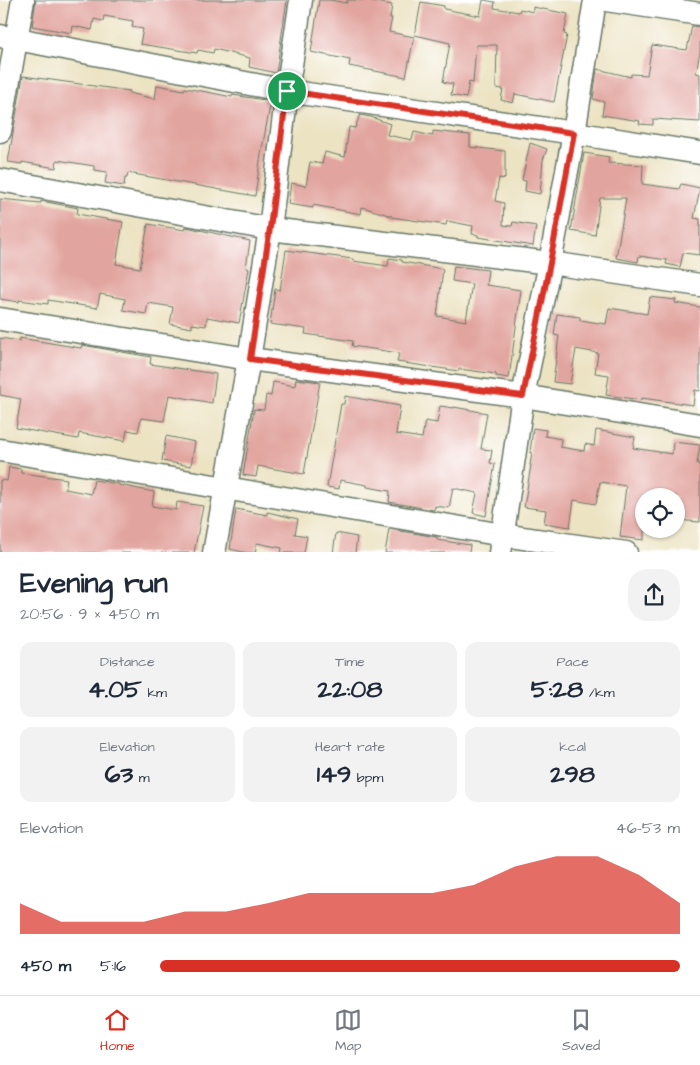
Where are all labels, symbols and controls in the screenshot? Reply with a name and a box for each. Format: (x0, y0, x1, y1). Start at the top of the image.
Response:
pin (266, 70, 308, 112)
icon: arrive (273, 77, 301, 105)
map controls (635, 488, 685, 538)
button: locate (635, 488, 685, 538)
text: Evening run (20, 564, 168, 603)
button: share (628, 569, 680, 621)
text: 20:56 · 9 × 450 m (20, 603, 159, 625)
text: Distance (100, 652, 155, 672)
text: Time (335, 652, 365, 672)
text: Pace (556, 652, 589, 672)
text: 4.05 (88, 672, 142, 707)
text: 22:08 (318, 672, 382, 707)
text: 5:28 (531, 672, 583, 707)
text: km (142, 683, 167, 703)
text: /km (583, 683, 615, 703)
text: Elevation (100, 737, 155, 757)
text: Heart rate (315, 737, 385, 757)
text: kcal (559, 737, 586, 757)
text: 63 (105, 757, 133, 792)
text: 149 (317, 757, 351, 792)
text: 298 (550, 757, 595, 792)
text: m (133, 768, 150, 788)
text: bpm (351, 768, 383, 788)
text: Elevation (20, 817, 83, 839)
text: 46–53 m (616, 817, 680, 839)
text: 450 m (20, 955, 71, 977)
text: 5:16 (100, 955, 126, 977)
tab: Home (100, 1006, 135, 1056)
tab: Map (334, 1006, 362, 1056)
tab: Saved (562, 1006, 600, 1056)

